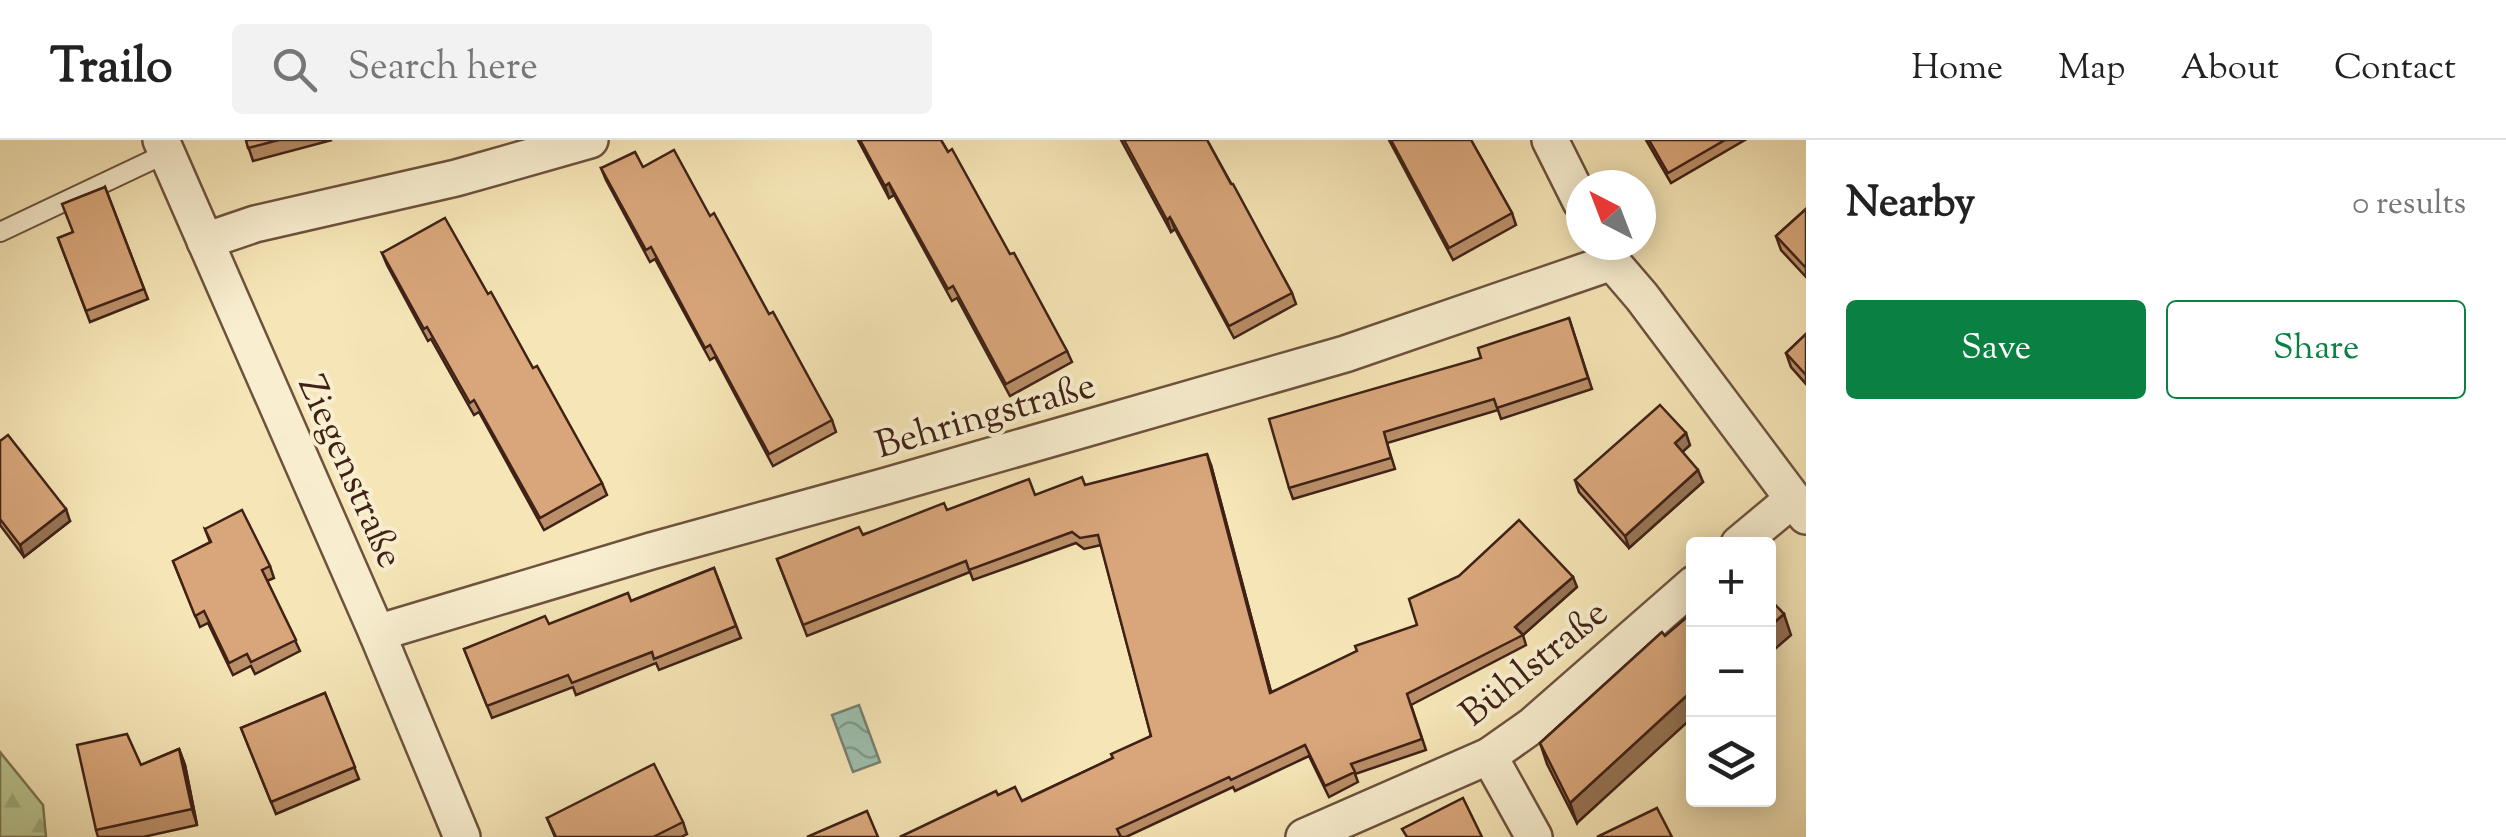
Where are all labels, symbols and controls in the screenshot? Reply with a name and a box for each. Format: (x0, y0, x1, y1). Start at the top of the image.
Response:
search box (232, 24, 932, 114)
text: Trailo (50, 35, 172, 104)
icon: search (267, 42, 322, 97)
text: Search here (347, 42, 538, 96)
text: Home (1911, 44, 2003, 95)
text: Map (2058, 44, 2126, 95)
text: About (2181, 44, 2279, 95)
text: Contact (2334, 44, 2456, 95)
north arrow (1566, 170, 1656, 260)
text: Nearby (1846, 175, 1975, 235)
text: 0 results (2352, 182, 2466, 228)
button: Save (1846, 300, 2146, 399)
button: Share (2166, 300, 2466, 399)
street label: Behringstraße (870, 361, 1102, 475)
street label: Ziegenstraße (282, 368, 415, 578)
map controls (1686, 537, 1776, 807)
button: + (1686, 537, 1776, 627)
street label: Bühlstraße (1450, 589, 1621, 742)
button: − (1686, 627, 1776, 717)
button: layers (1686, 717, 1776, 807)

